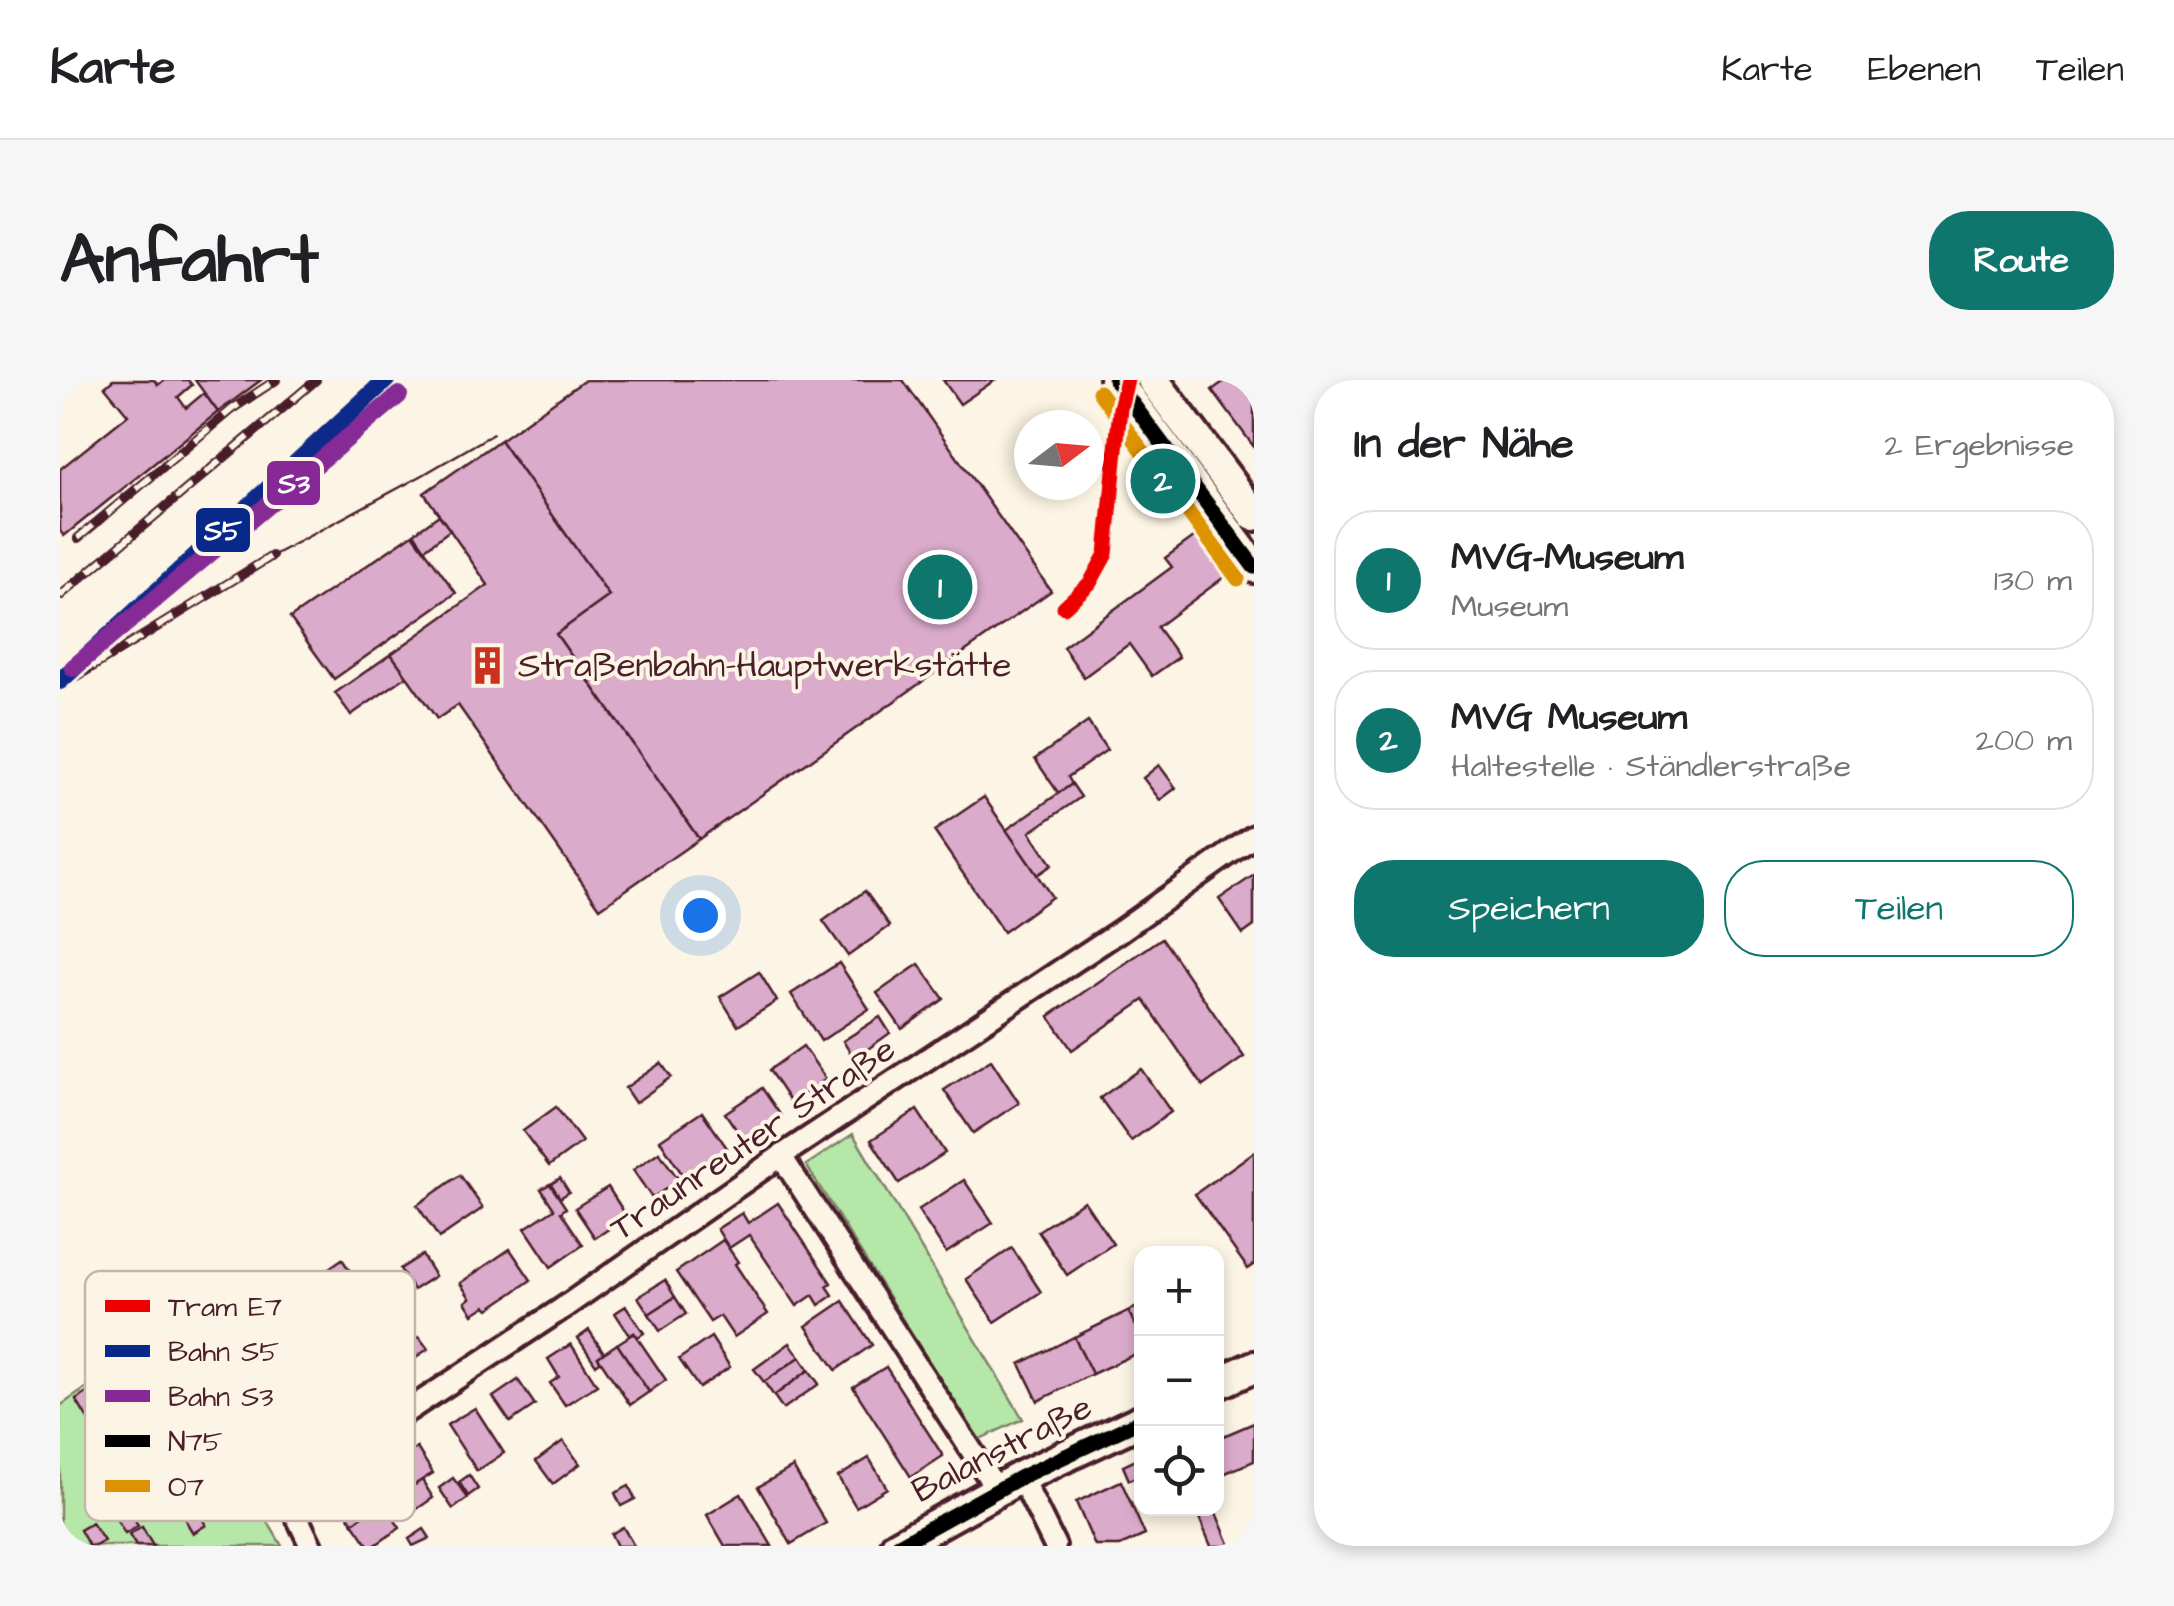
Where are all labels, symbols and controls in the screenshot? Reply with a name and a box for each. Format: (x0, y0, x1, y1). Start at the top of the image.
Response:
text: Karte (50, 36, 175, 102)
text: Karte (1721, 45, 1813, 94)
text: Ebenen (1868, 45, 1981, 94)
text: Teilen (2036, 45, 2124, 94)
button: Route (1929, 211, 2114, 310)
text: Anfahrt (60, 212, 319, 309)
north arrow (1014, 410, 1104, 500)
text: In der Nähe (1354, 416, 1574, 474)
text: 2 Ergebnisse (1884, 423, 2074, 468)
pin: 2 (1130, 444, 1196, 518)
line badge: S3 (265, 459, 322, 507)
text: S3 (277, 465, 311, 504)
line badge: S5 (194, 506, 252, 554)
text: S5 (203, 512, 243, 551)
text: MVG-Museum (1451, 532, 1684, 584)
pin: 1 (908, 550, 972, 624)
text: 1 (1386, 558, 1391, 603)
text: 130 m (1994, 558, 2072, 603)
text: Museum (1451, 584, 1568, 629)
place label: Straßenbahn-Hauptwerkstätte (518, 641, 1011, 690)
building icon: Straßenbahn-Hauptwerkstätte (467, 644, 509, 686)
text: MVG Museum (1451, 692, 1687, 744)
text: 2 (1379, 718, 1398, 763)
text: 200 m (1976, 718, 2072, 763)
text: Haltestelle · Ständlerstraße (1451, 744, 1851, 789)
button: Speichern (1354, 860, 1704, 957)
button: Teilen (1724, 860, 2074, 957)
your location (675, 890, 726, 941)
street label: Traunreuter Straße (601, 1025, 905, 1253)
map controls (1134, 1246, 1224, 1516)
button: + (1134, 1246, 1224, 1336)
legend (85, 1271, 415, 1521)
text: Tram E7 (168, 1288, 282, 1327)
text: Bahn S5 (168, 1333, 279, 1372)
button: − (1134, 1336, 1224, 1426)
text: Bahn S3 (168, 1378, 273, 1417)
street label: Balanstraße (903, 1383, 1101, 1515)
text: N75 (168, 1423, 223, 1462)
button: locate (1134, 1426, 1224, 1516)
text: O7 (168, 1468, 204, 1507)

